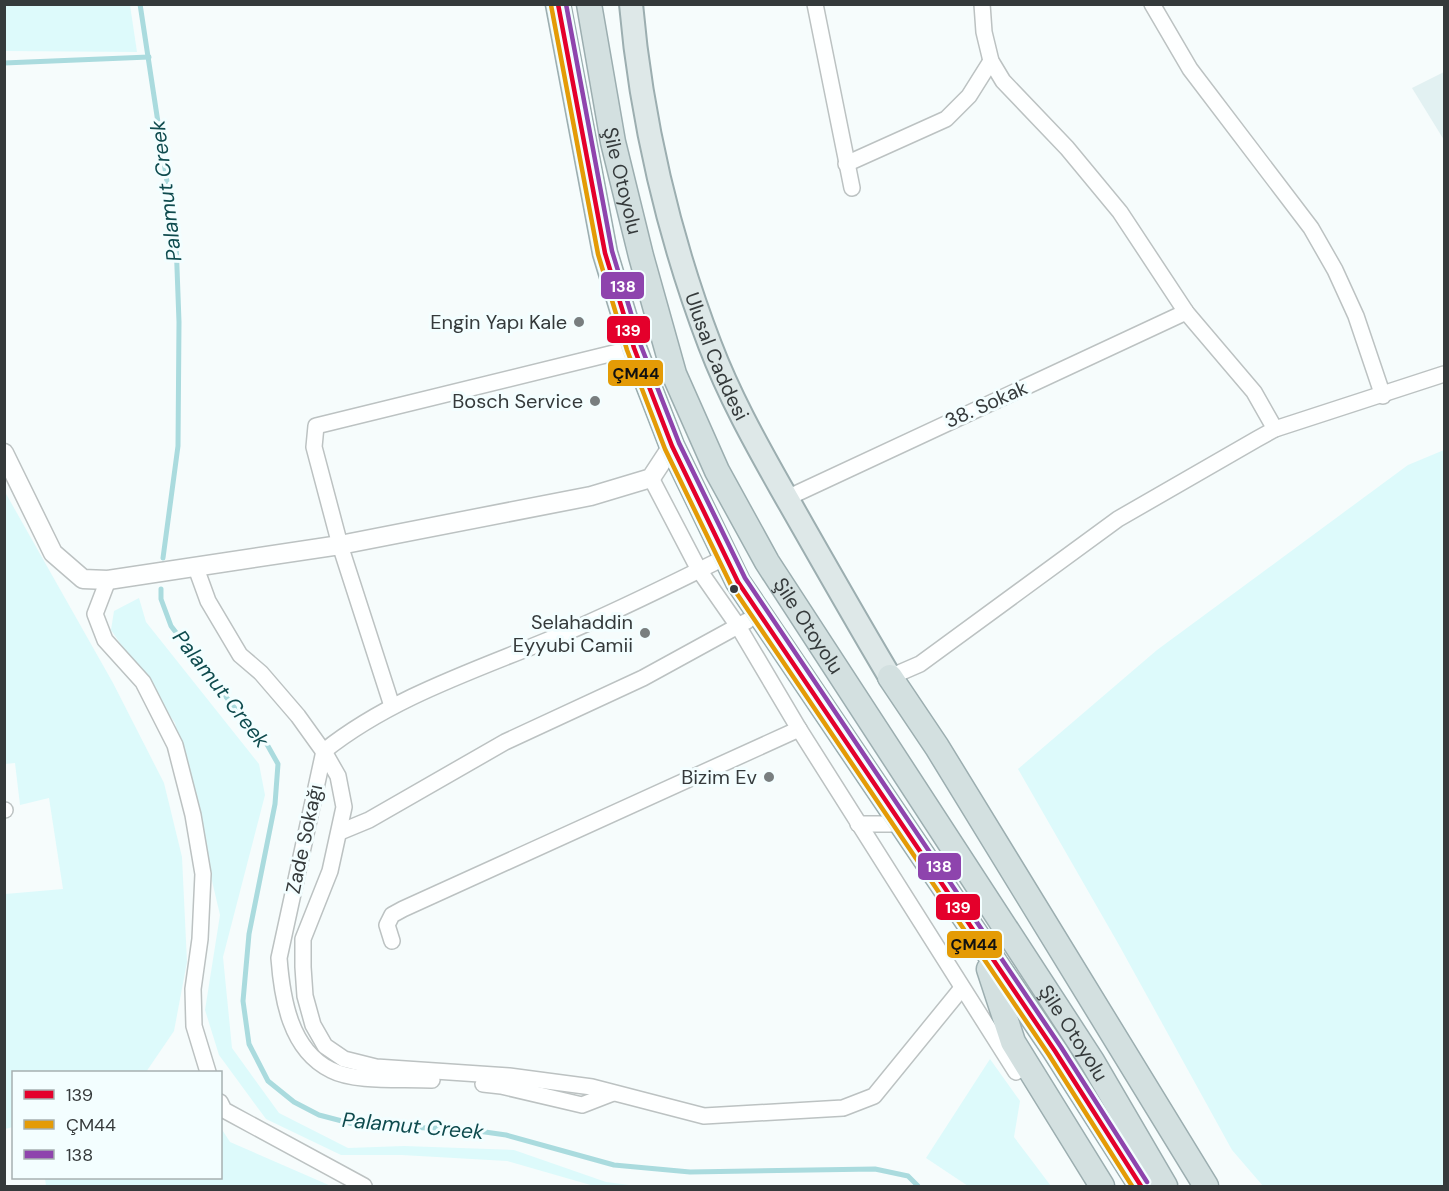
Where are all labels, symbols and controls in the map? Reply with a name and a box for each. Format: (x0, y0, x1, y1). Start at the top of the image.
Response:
water label: Palamut Creek (143, 119, 189, 263)
street label: Şile Otoyolu (598, 125, 648, 237)
line badge: 138 (600, 271, 645, 300)
text: 138 (610, 276, 636, 297)
street label: Ulusal Caddesi (679, 289, 755, 425)
place label: Engin Yapı Kale (430, 309, 567, 335)
marker: Engin Yapı Kale (572, 315, 586, 329)
line badge: 139 (606, 315, 651, 344)
text: 139 (615, 320, 641, 341)
line badge: ÇM44 (607, 359, 664, 387)
text: ÇM44 (613, 363, 659, 384)
street label: 38. Sokak (941, 374, 1031, 434)
place label: Bosch Service (452, 388, 583, 414)
marker: Bosch Service (588, 394, 602, 408)
street label: Şile Otoyolu (768, 573, 849, 679)
unlabelled marker (728, 583, 740, 595)
place label: Selahaddin Eyyubi Camii (513, 609, 633, 658)
water label: Palamut Creek (166, 624, 276, 754)
marker: Selahaddin Eyyubi Camii (638, 626, 652, 640)
place label: Bizim Ev (681, 764, 757, 790)
marker: Bizim Ev (762, 770, 776, 784)
street label: Zade Sokağı (280, 782, 328, 896)
line badge: 138 (917, 852, 962, 881)
text: 138 (926, 856, 952, 877)
line badge: 139 (935, 893, 981, 921)
text: 139 (945, 897, 971, 918)
line badge: ÇM44 (946, 930, 1003, 959)
text: ÇM44 (951, 934, 997, 955)
street label: Şile Otoyolu (1033, 980, 1114, 1086)
legend (12, 1071, 222, 1179)
text: 139 (66, 1083, 93, 1107)
water label: Palamut Creek (341, 1106, 485, 1146)
text: ÇM44 (66, 1113, 116, 1137)
text: 138 (66, 1143, 93, 1167)

